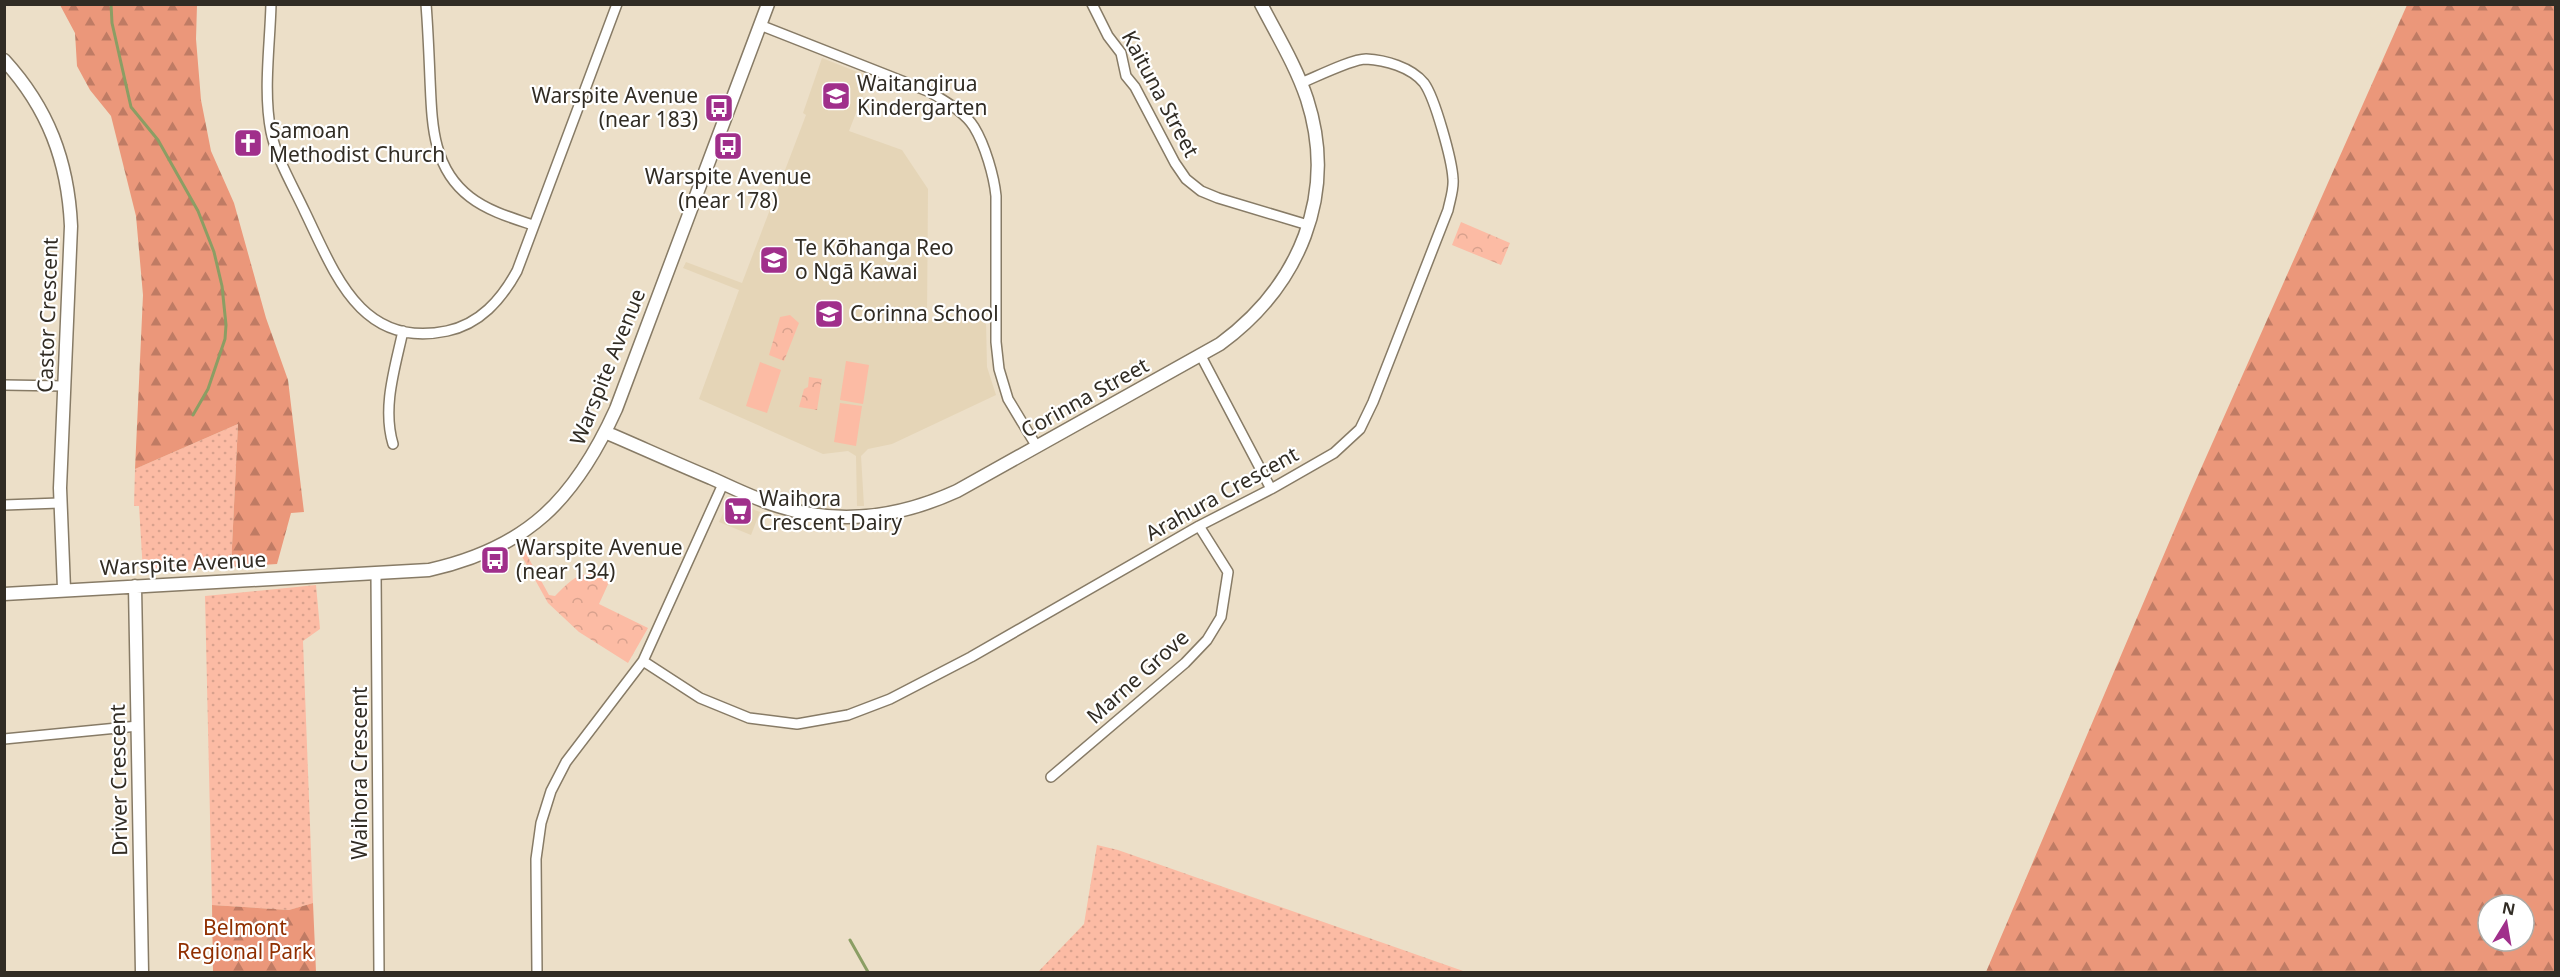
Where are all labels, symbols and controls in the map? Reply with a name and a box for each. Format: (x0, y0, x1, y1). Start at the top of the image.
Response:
street label: Kaituna Street (1116, 25, 1206, 162)
place label: Waitangirua Kindergarten (857, 69, 987, 121)
school or university icon: Waitangirua Kindergarten (820, 80, 852, 112)
place label: Warspite Avenue (near 183) (531, 81, 698, 133)
bus stop icon: Warspite Avenue (near 183) (703, 92, 735, 124)
place label: Samoan Methodist Church (269, 116, 445, 168)
church icon: Samoan Methodist Church (232, 127, 264, 159)
bus stop icon: Warspite Avenue (near 178) (712, 130, 744, 162)
place label: Warspite Avenue (near 178) (645, 162, 811, 214)
place label: Te Kōhanga Reo o Ngā Kawai (795, 233, 954, 285)
street label: Castor Crescent (30, 236, 64, 393)
school or university icon: Te Kōhanga Reo o Ngā Kawai (758, 244, 790, 276)
street label: Warspite Avenue (563, 284, 651, 449)
school or university icon: Corinna School (813, 298, 845, 330)
place label: Corinna School (850, 299, 999, 327)
street label: Corinna Street (1016, 350, 1154, 444)
street label: Arahura Crescent (1140, 439, 1303, 547)
place label: Waihora Crescent Dairy (759, 484, 903, 536)
supermarket icon: Waihora Crescent Dairy (722, 495, 754, 527)
place label: Warspite Avenue (near 134) (516, 533, 683, 585)
bus stop icon: Warspite Avenue (near 134) (479, 544, 511, 576)
street label: Warspite Avenue (99, 545, 267, 581)
street label: Marne Grove (1080, 623, 1194, 730)
street label: Waihora Crescent (345, 686, 373, 860)
street label: Driver Crescent (103, 703, 133, 856)
north arrow (2476, 893, 2536, 953)
text: N (2500, 896, 2517, 920)
park label: Belmont Regional Park (177, 913, 314, 965)

